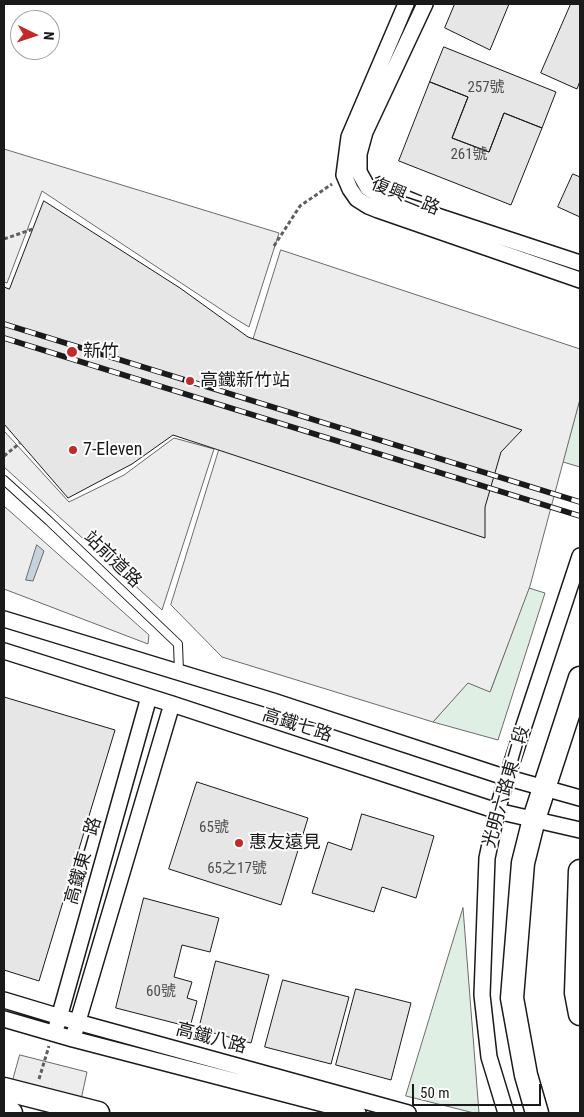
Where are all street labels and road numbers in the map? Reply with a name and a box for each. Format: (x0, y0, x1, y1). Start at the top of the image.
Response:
street label: 復興二路 (368, 174, 442, 220)
street label: 站前道路 (79, 527, 145, 593)
street label: 高鐵七路 (259, 705, 335, 747)
street label: 光明六路東二段 (479, 723, 535, 851)
street label: 高鐵東一路 (61, 815, 107, 907)
street label: 高鐵八路 (173, 1019, 249, 1059)

